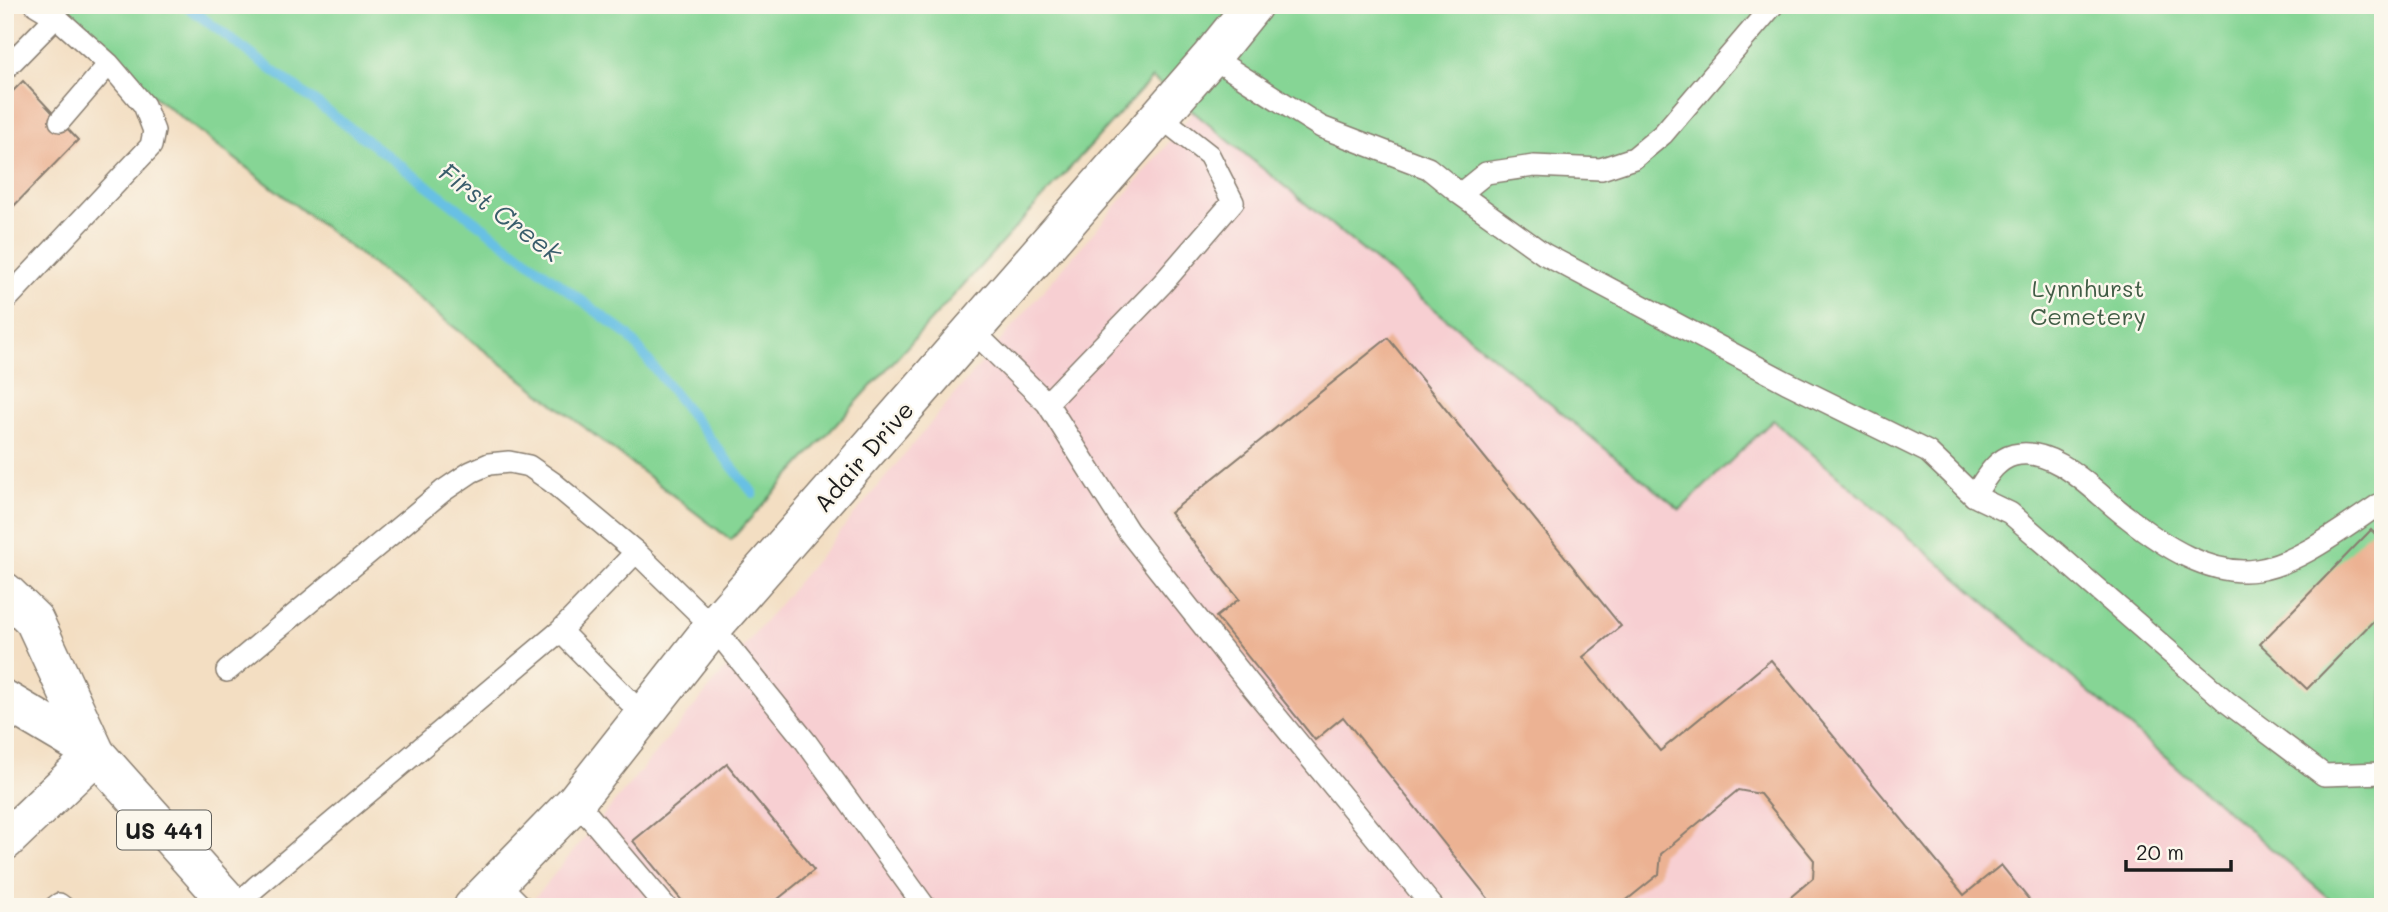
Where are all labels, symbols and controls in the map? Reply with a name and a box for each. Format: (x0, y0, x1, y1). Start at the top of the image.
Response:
water label: First Creek (433, 155, 570, 270)
park label: Lynnhurst Cemetery (2030, 272, 2146, 331)
street label: Adair Drive (806, 394, 920, 518)
road number: US 441 (117, 810, 211, 850)
scale bar (2126, 828, 2230, 872)
text: 20 m (2136, 838, 2184, 865)

